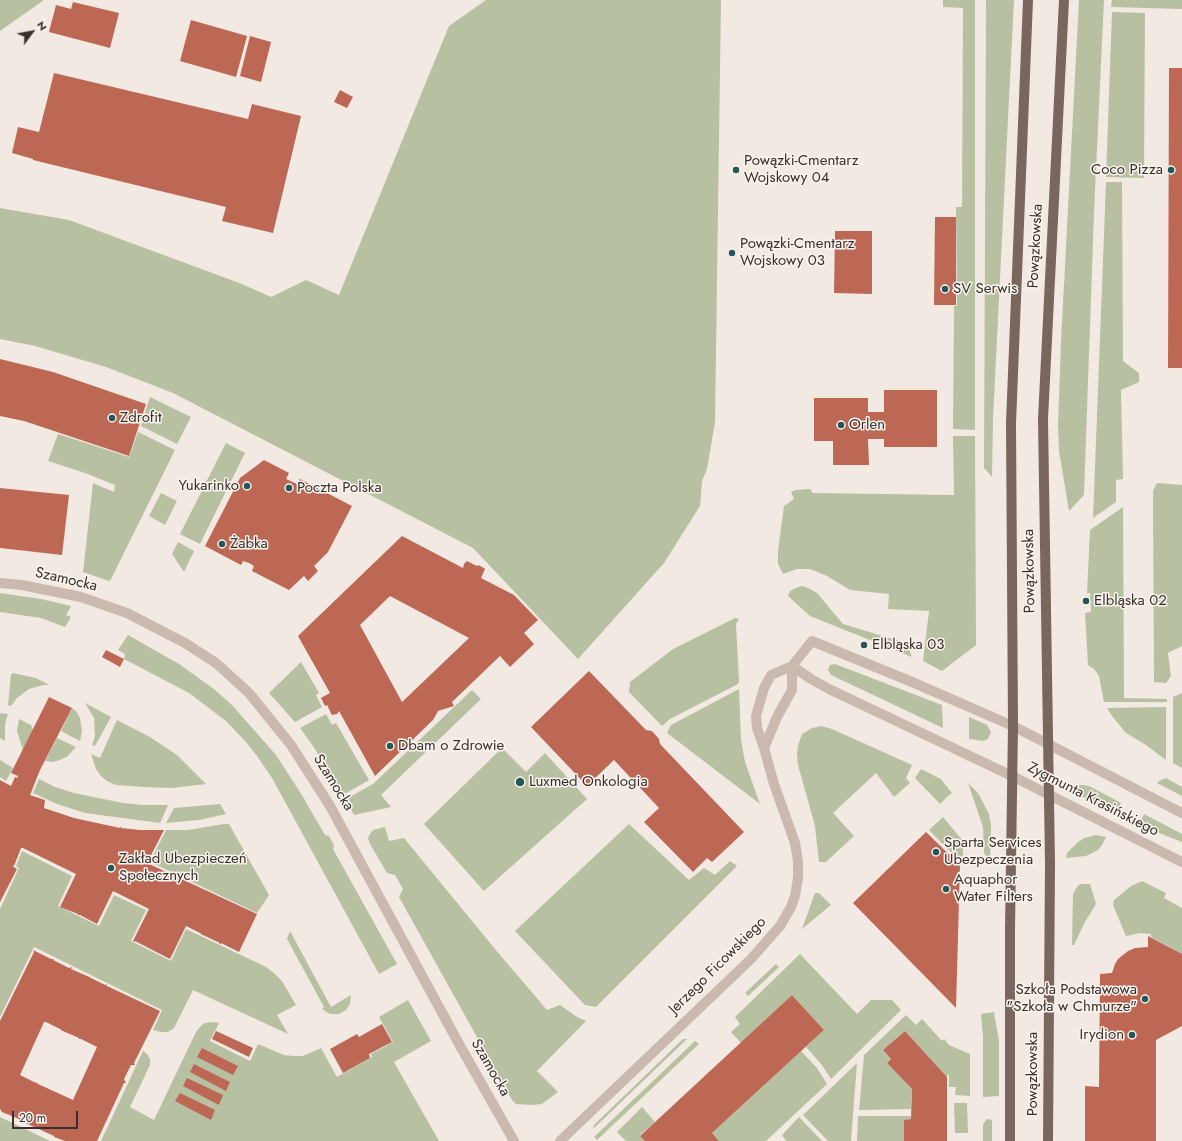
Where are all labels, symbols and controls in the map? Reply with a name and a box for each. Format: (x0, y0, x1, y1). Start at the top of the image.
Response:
north arrow (12, 12, 52, 52)
text: N (33, 18, 51, 34)
place label: Powązki-Cmentarz Wojskowy 04 (744, 152, 859, 187)
place label: Coco Pizza (1091, 161, 1163, 179)
marker: Powązki-Cmentarz Wojskowy 04 (731, 165, 741, 175)
marker: Coco Pizza (1166, 165, 1176, 175)
street label: Powązkowska (1025, 203, 1047, 289)
place label: Powązki-Cmentarz Wojskowy 03 (740, 235, 855, 270)
marker: Powązki-Cmentarz Wojskowy 03 (727, 248, 737, 258)
place label: SV Serwis (953, 280, 1017, 298)
marker: SV Serwis (940, 284, 950, 294)
place label: Zdrofit (120, 409, 162, 427)
marker: Zdrofit (107, 413, 117, 423)
place label: Orlen (849, 416, 885, 434)
marker: Orlen (836, 420, 846, 430)
place label: Yukarinko (179, 477, 239, 495)
place label: Poczta Polska (297, 479, 382, 497)
marker: Yukarinko (242, 481, 252, 491)
marker: Poczta Polska (284, 483, 294, 493)
street label: Powązkowska (1020, 529, 1040, 613)
place label: Żabka (230, 535, 268, 553)
marker: Żabka (217, 539, 227, 549)
street label: Szamocka (33, 564, 99, 596)
place label: Elbląska 02 (1094, 592, 1167, 610)
marker: Elbląska 02 (1081, 596, 1091, 606)
place label: Elbląska 03 (872, 636, 945, 654)
marker: Elbląska 03 (859, 640, 869, 650)
place label: Dbam o Zdrowie (398, 737, 504, 755)
marker: Dbam o Zdrowie (385, 741, 395, 751)
street label: Szamocka (309, 751, 357, 815)
street label: Zygmunta Krasińskiego (1024, 759, 1162, 841)
place label: Luxmed Onkologia (529, 773, 648, 791)
marker: Luxmed Onkologia (514, 776, 526, 788)
place label: Sparta Services Ubezpeczenia (944, 834, 1041, 869)
marker: Sparta Services Ubezpeczenia (931, 847, 941, 857)
place label: Zakład Ubezpieczeń Społecznych (119, 850, 247, 885)
marker: Zakład Ubezpieczeń Społecznych (106, 863, 116, 873)
place label: Aquaphor Water Filters (954, 871, 1033, 906)
marker: Aquaphor Water Filters (941, 884, 951, 894)
street label: Jerzego Ficowskiego (666, 914, 770, 1018)
place label: Szkoła Podstawowa "Szkoła w Chmurze" (1006, 981, 1137, 1016)
marker: Szkoła Podstawowa "Szkoła w Chmurze" (1140, 994, 1150, 1004)
place label: Irydion (1080, 1026, 1124, 1044)
marker: Irydion (1127, 1030, 1137, 1040)
street label: Powązkowska (1024, 1032, 1042, 1116)
street label: Szamocka (466, 1036, 514, 1100)
scale bar (14, 1103, 80, 1129)
text: 20 m (19, 1109, 46, 1127)

